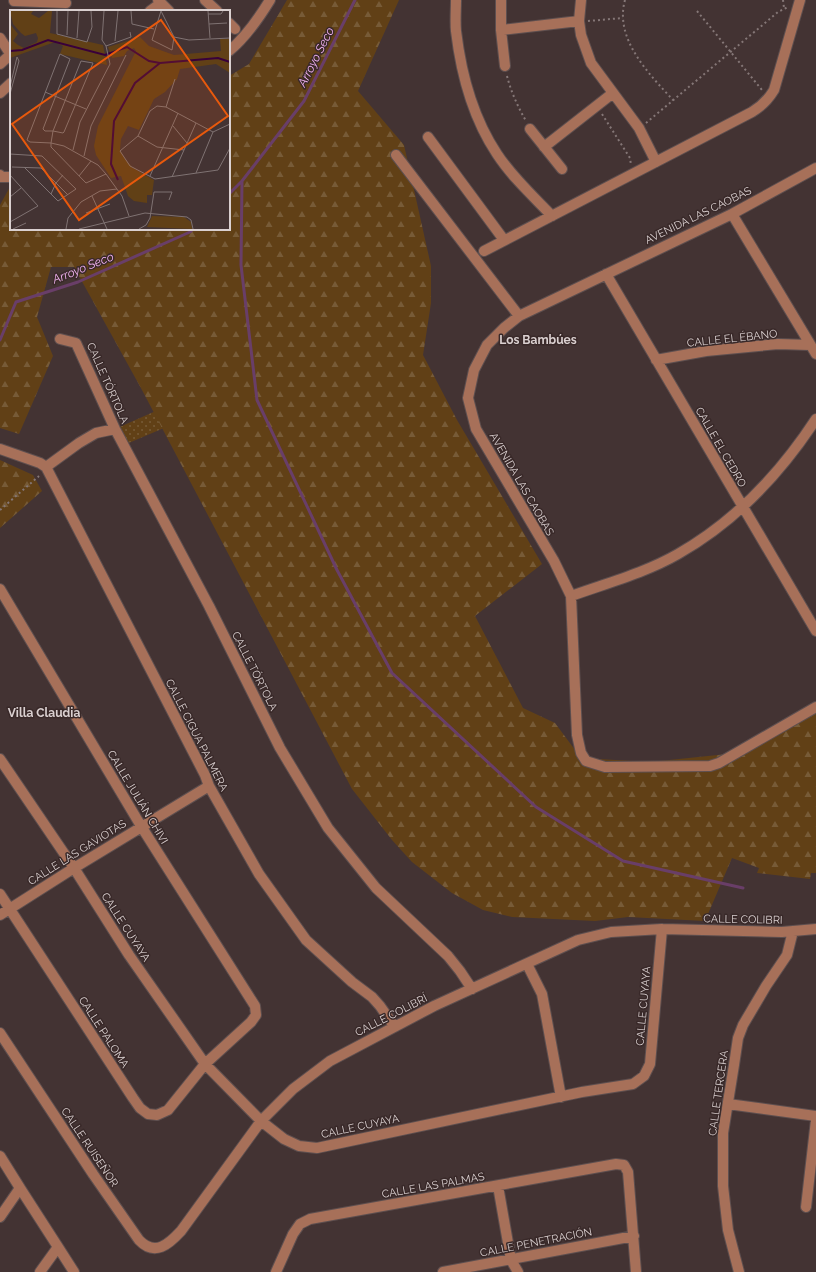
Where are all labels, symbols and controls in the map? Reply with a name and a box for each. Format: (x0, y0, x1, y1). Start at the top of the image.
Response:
inset map (10, 10, 230, 230)
water label: Arroyo Seco (295, 25, 337, 90)
street label: AVENIDA LAS CAOBAS (643, 184, 754, 247)
water label: Arroyo Seco (49, 249, 116, 287)
street label: CALLE EL ÉBANO (686, 326, 778, 350)
district label: Los Bambúes (499, 333, 577, 347)
street label: CALLE TÓRTOLA (84, 340, 132, 426)
street label: CALLE EL CEDRO (692, 405, 749, 490)
street label: AVENIDA LAS CAOBAS (487, 430, 557, 538)
street label: CALLE TÓRTOLA (229, 629, 281, 714)
street label: CALLE CIGUA PALMERA (163, 677, 231, 794)
district label: Villa Claudia (8, 706, 80, 720)
street label: CALLE JULIÁN CHIVI (104, 748, 172, 846)
street label: CALLE LAS GAVIOTAS (26, 817, 129, 888)
street label: CALLE CUYAYA (98, 890, 153, 965)
street label: CALLE COLIBRI (703, 912, 783, 927)
street label: CALLE CUYAYA (634, 965, 653, 1046)
street label: CALLE COLIBRÍ (352, 991, 430, 1039)
street label: CALLE PALOMA (76, 994, 132, 1071)
street label: CALLE TERCERA (706, 1049, 731, 1137)
street label: CALLE RUISEÑOR (58, 1105, 122, 1189)
street label: CALLE CUYAYA (320, 1112, 401, 1141)
street label: CALLE LAS PALMAS (381, 1170, 486, 1201)
street label: CALLE PENETRACIÓN (479, 1224, 593, 1260)

